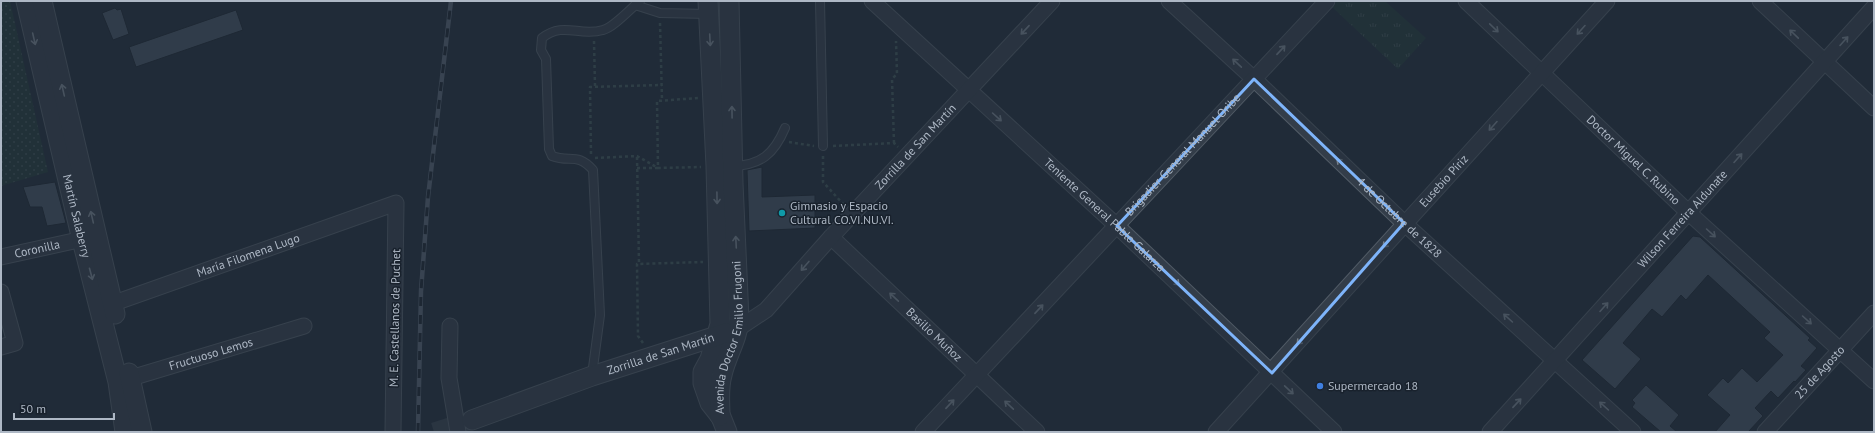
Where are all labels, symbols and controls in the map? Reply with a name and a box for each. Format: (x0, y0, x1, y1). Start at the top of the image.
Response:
one-way arrow (1489, 23, 1499, 33)
one-way arrow (1021, 24, 1030, 34)
one-way arrow (1576, 25, 1585, 35)
one-way arrow (1789, 29, 1799, 39)
one-way arrow (31, 32, 39, 45)
one-way arrow (706, 33, 714, 46)
one-way arrow (1839, 36, 1848, 46)
one-way arrow (1276, 45, 1286, 55)
one-way arrow (1232, 58, 1242, 68)
one-way arrow (58, 84, 66, 97)
street label: Brigadier General Manuel Oribe (1122, 90, 1243, 219)
street label: Zorrilla de San Martín (872, 100, 959, 192)
one-way arrow (728, 106, 735, 119)
one-way arrow (992, 112, 1002, 121)
street label: Doctor Miguel C. Rubino (1584, 112, 1684, 208)
one-way arrow (1489, 121, 1498, 131)
street label: Eusebio Píriz (1416, 151, 1471, 210)
one-way arrow (1733, 154, 1742, 164)
street label: Teniente General Pablo Galarza (1041, 155, 1169, 275)
one-way arrow (1336, 158, 1346, 167)
street label: Wilson Ferreira Aldunate (1634, 167, 1730, 271)
street label: Martín Salaberry (60, 173, 94, 260)
street label: 4 de Octubre de 1828 (1354, 174, 1445, 261)
one-way arrow (713, 191, 721, 204)
place label: Gimnasio y Espacio Cultural CO.VI.NU.VI. (790, 198, 894, 227)
marker: Gimnasio y Espacio Cultural CO.VI.NU.VI. (777, 208, 787, 218)
one-way arrow (88, 211, 96, 224)
one-way arrow (1706, 228, 1716, 238)
street label: María Filomena Lugo (194, 230, 301, 280)
street label: Coronilla (13, 236, 61, 261)
one-way arrow (732, 236, 739, 249)
one-way arrow (1382, 238, 1392, 248)
street label: M. E. Castellanos de Puchet (386, 249, 403, 387)
street label: Avenida Doctor Emilio Frugoni (711, 260, 746, 414)
one-way arrow (801, 261, 810, 271)
one-way arrow (88, 267, 95, 280)
one-way arrow (1170, 276, 1180, 286)
one-way arrow (889, 292, 899, 301)
one-way arrow (1599, 302, 1609, 312)
street label: Basilio Muñoz (903, 304, 966, 364)
one-way arrow (1035, 304, 1044, 314)
one-way arrow (1503, 313, 1513, 323)
one-way arrow (1802, 315, 1812, 325)
street label: Zorrilla de San Martín (605, 329, 716, 378)
street label: Fructuoso Lemos (167, 334, 255, 373)
one-way arrow (1296, 335, 1305, 345)
street label: 25 de Agosto (1791, 342, 1847, 402)
place label: Supermercado 18 (1328, 378, 1418, 393)
marker: Supermercado 18 (1315, 381, 1325, 391)
one-way arrow (1284, 385, 1294, 394)
scale bar (14, 395, 114, 421)
one-way arrow (1512, 398, 1521, 408)
one-way arrow (945, 399, 955, 409)
one-way arrow (1004, 400, 1014, 410)
text: 50 m (20, 401, 46, 416)
one-way arrow (1599, 401, 1609, 410)

